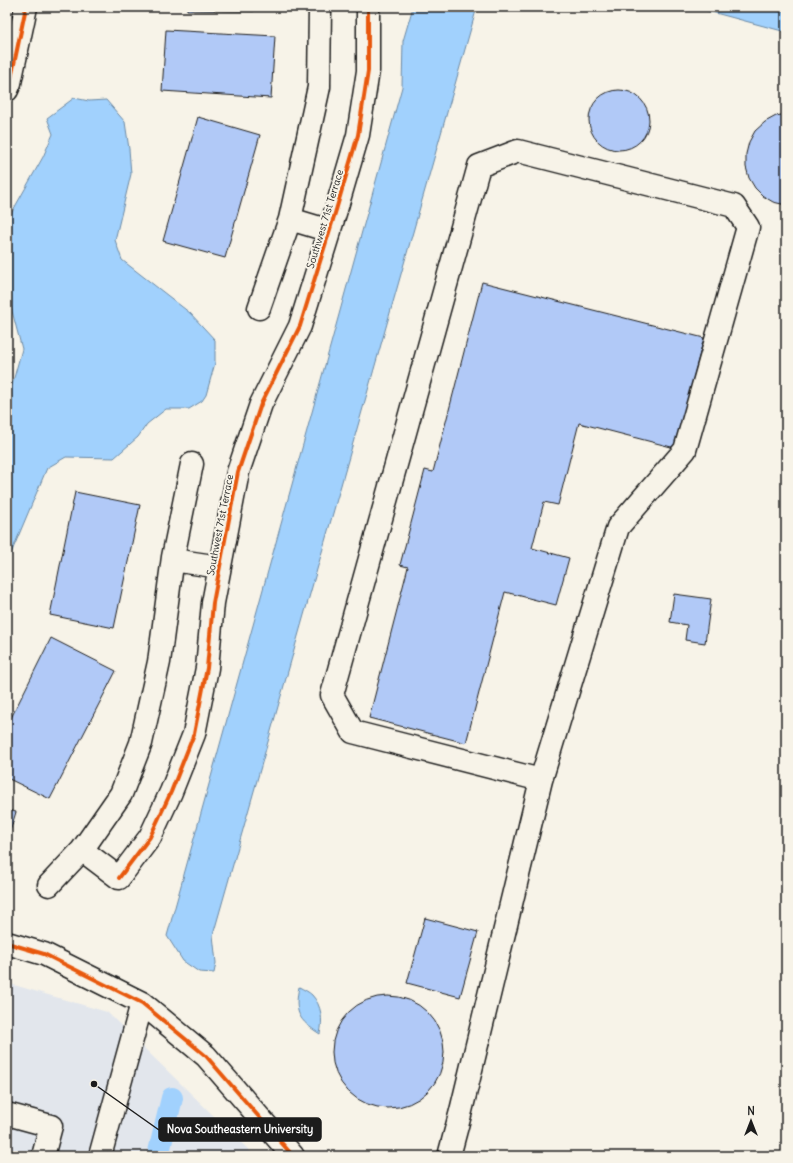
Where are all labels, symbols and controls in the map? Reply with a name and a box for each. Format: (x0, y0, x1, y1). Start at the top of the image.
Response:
street label: Southwest 71st Terrace (304, 168, 346, 270)
street label: Southwest 71st Terrace (204, 473, 236, 577)
north arrow (731, 1101, 771, 1141)
text: N (747, 1104, 755, 1118)
callout: Nova Southeastern University (159, 1118, 321, 1141)
text: Nova Southeastern University (167, 1122, 313, 1137)

